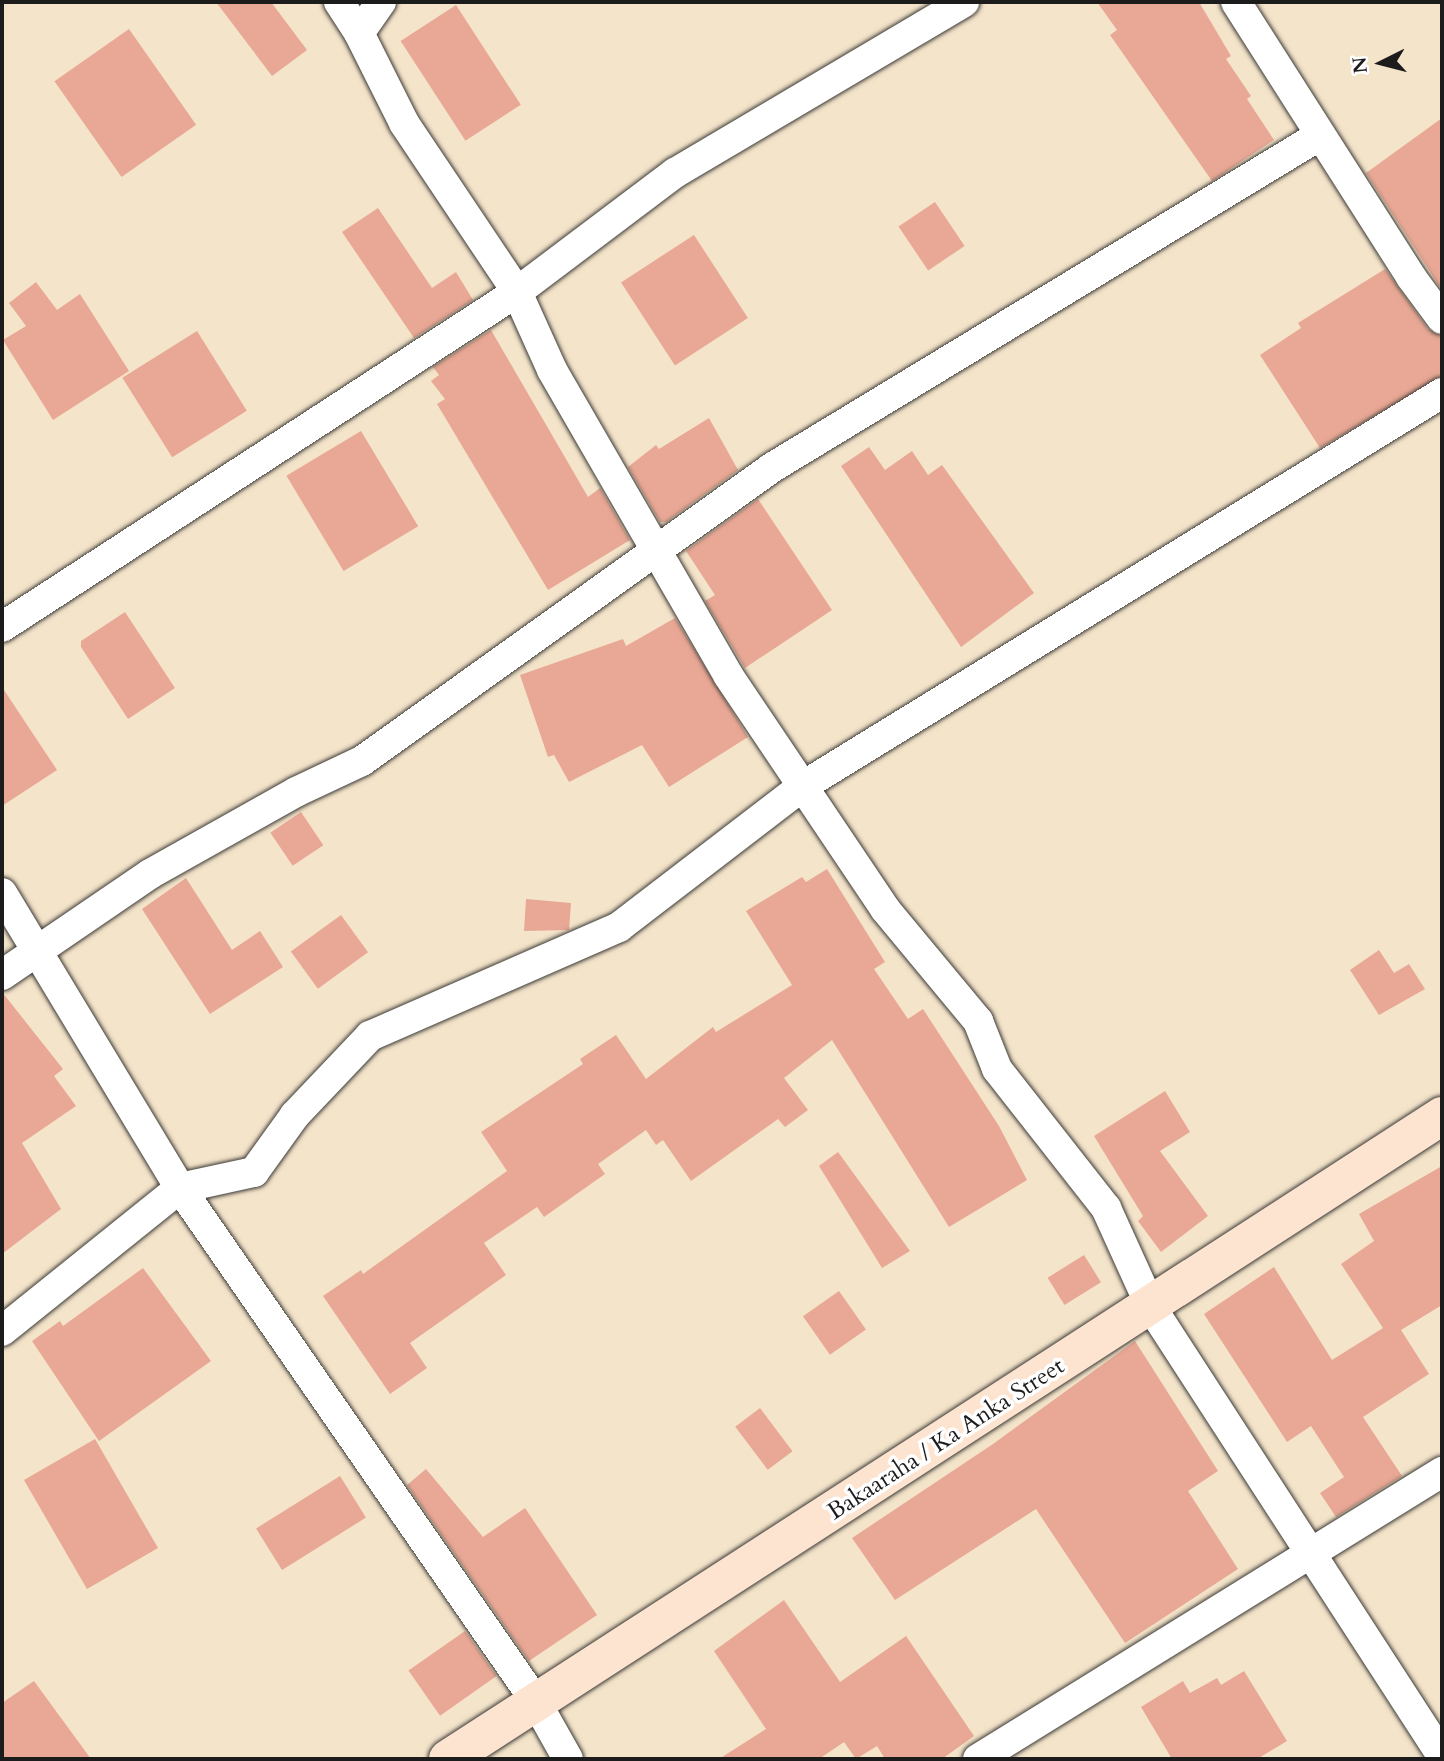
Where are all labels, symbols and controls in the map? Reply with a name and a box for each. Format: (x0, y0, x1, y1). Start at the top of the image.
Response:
north arrow (1346, 28, 1416, 98)
text: N (1346, 56, 1374, 75)
street label: Bakaaraha / Ka Anka Street (822, 1352, 1070, 1526)

